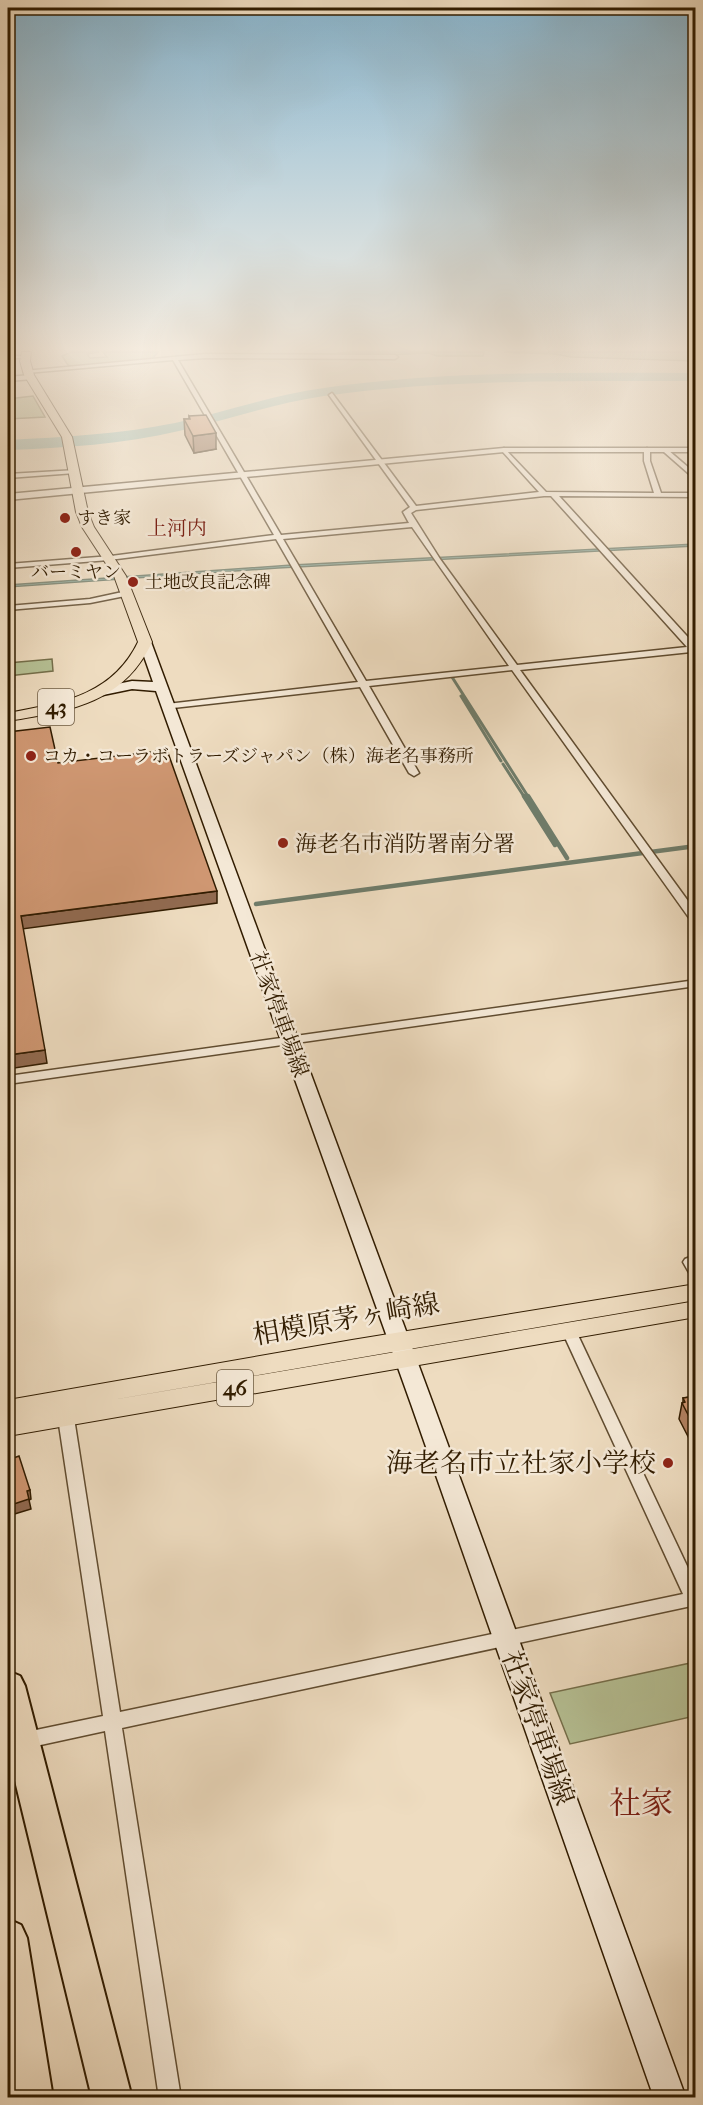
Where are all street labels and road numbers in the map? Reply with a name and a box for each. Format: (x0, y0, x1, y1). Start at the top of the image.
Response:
road number: 43 (38, 689, 74, 725)
street label: 社家停車場線 (244, 948, 314, 1081)
street label: 相模原茅ヶ崎線 (250, 1287, 442, 1351)
road number: 46 (217, 1370, 253, 1406)
street label: 社家停車場線 (495, 1646, 581, 1810)

